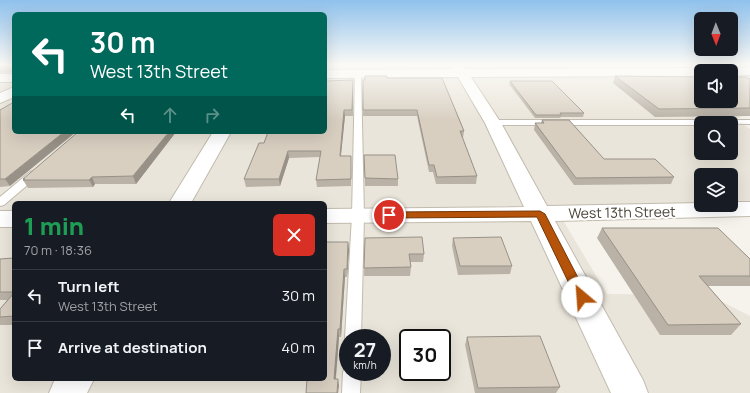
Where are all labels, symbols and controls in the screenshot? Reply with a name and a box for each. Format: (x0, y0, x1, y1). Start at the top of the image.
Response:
north arrow (694, 12, 738, 56)
map controls (694, 12, 738, 212)
text: 30 m (90, 23, 155, 61)
icon: left (24, 28, 76, 80)
text: West 13th Street (90, 59, 228, 83)
button: sound (694, 64, 738, 108)
icon: left (117, 104, 139, 126)
icon: ahead (159, 104, 181, 126)
icon: right (201, 104, 223, 126)
button: search (694, 116, 738, 160)
button: layers (694, 168, 738, 212)
pin (372, 198, 406, 232)
street label: West 13th Street (568, 202, 676, 222)
icon: arrive (378, 204, 400, 226)
text: 1 min (24, 209, 84, 242)
button: close (273, 214, 315, 256)
text: 70 m · 18:36 (24, 241, 92, 259)
text: Turn left (58, 276, 120, 297)
position arrow (561, 276, 603, 318)
icon: left (24, 285, 46, 307)
text: 30 m (282, 285, 315, 306)
text: West 13th Street (58, 297, 158, 315)
speed limit sign: 30 (399, 329, 451, 381)
text: 27 (354, 336, 376, 363)
icon: arrive (24, 337, 46, 359)
text: Arrive at destination (58, 337, 207, 358)
text: 40 m (281, 337, 315, 358)
text: km/h (353, 358, 377, 372)

